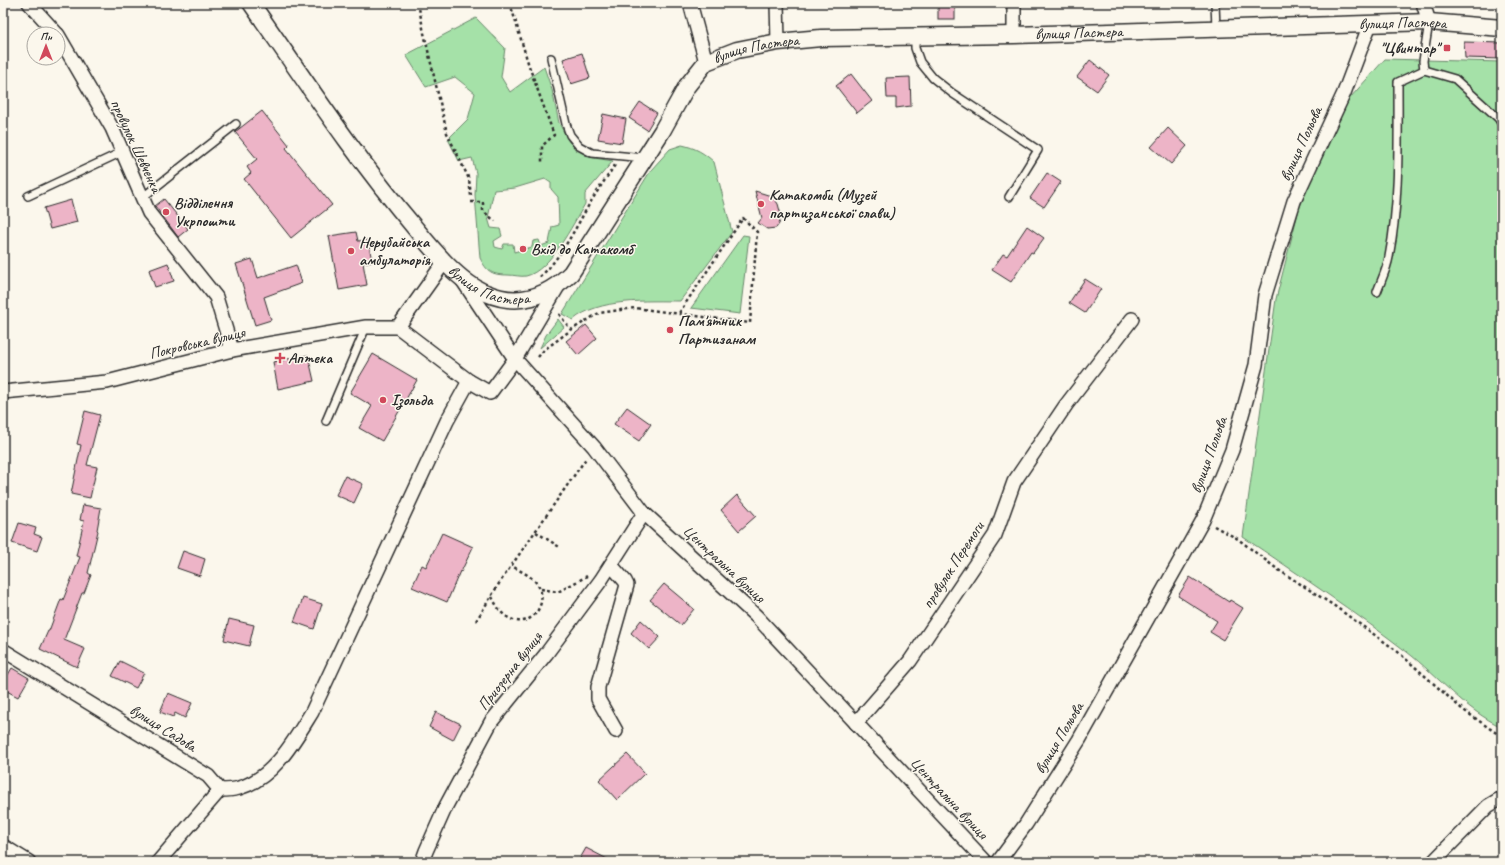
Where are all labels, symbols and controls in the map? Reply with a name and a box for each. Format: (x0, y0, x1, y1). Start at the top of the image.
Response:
street label: вулиця Пастера (1359, 12, 1449, 34)
street label: вулиця Пастера (1035, 22, 1125, 44)
north arrow (26, 26, 66, 66)
text: Пн (40, 29, 53, 43)
street label: вулиця Пастера (710, 30, 801, 68)
place label: "Цвинтар" (1380, 38, 1443, 58)
marker: "Цвинтар" (1442, 43, 1452, 53)
street label: провулок Шевченка (106, 96, 167, 197)
street label: вулиця Польова (1275, 102, 1328, 184)
place label: Катакомби (Музей партизанської слави) (769, 185, 896, 223)
place label: Відділення Укрпошти (174, 193, 236, 231)
marker: Катакомби (Музей партизанської слави) (756, 199, 766, 209)
marker: Відділення Укрпошти (161, 207, 171, 217)
place label: Нерубайська амбулаторія (359, 232, 431, 270)
place label: Вхід до Катакомб (531, 239, 637, 259)
marker: Вхід до Катакомб (518, 244, 528, 254)
marker: Нерубайська амбулаторія (346, 246, 356, 256)
street label: вулиця Пастера (444, 261, 532, 310)
place label: Пам'ятник Партизанам (678, 311, 757, 349)
street label: Покровська вулиця (147, 322, 248, 364)
marker: Пам'ятник Партизанам (665, 325, 675, 335)
place label: Аптека (288, 348, 333, 368)
marker: Аптека (275, 353, 285, 363)
place label: Ізольда (391, 390, 434, 410)
marker: Ізольда (378, 395, 388, 405)
street label: вулиця Польова (1186, 413, 1233, 496)
street label: провулок Перемоги (917, 517, 989, 612)
street label: Центральна вулиця (679, 521, 770, 608)
street label: Приозерна вулиця (473, 627, 548, 714)
street label: вулиця Польова (1030, 697, 1089, 777)
street label: вулиця Садова (126, 700, 201, 757)
street label: Центральна вулиця (906, 753, 993, 844)

